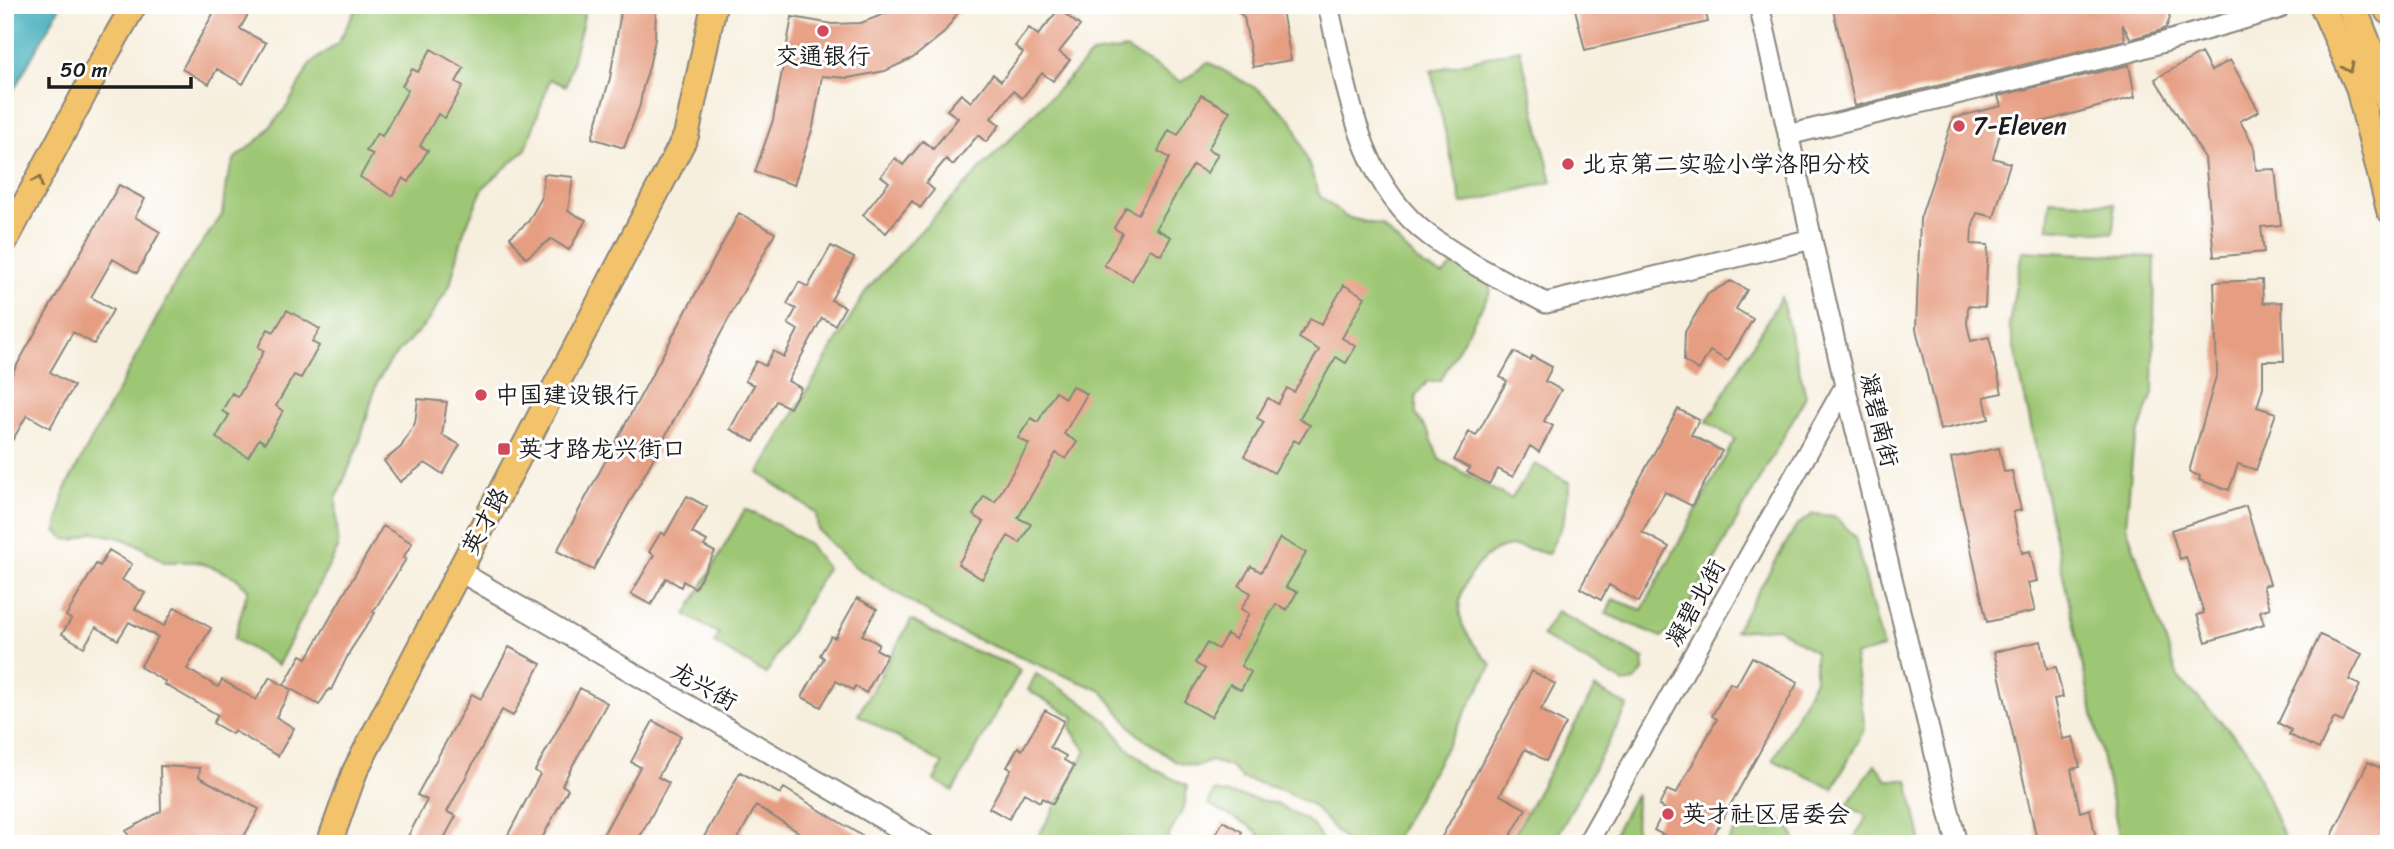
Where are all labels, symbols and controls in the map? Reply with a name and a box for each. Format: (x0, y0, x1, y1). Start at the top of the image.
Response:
marker: 交通银行 (815, 23, 831, 39)
place label: 交通银行 (775, 35, 871, 77)
scale bar (49, 46, 191, 90)
text: 50 m (60, 51, 108, 89)
one-way arrow (2341, 61, 2355, 73)
place label: 7-Eleven (1973, 105, 2067, 147)
marker: 7-Eleven (1951, 118, 1967, 134)
place label: 北京第二实验小学洛阳分校 (1582, 143, 1870, 185)
marker: 北京第二实验小学洛阳分校 (1560, 156, 1576, 172)
one-way arrow (29, 176, 43, 188)
street label: 凝碧南街 (1847, 368, 1911, 472)
place label: 中国建设银行 (495, 374, 639, 416)
marker: 中国建设银行 (473, 387, 489, 403)
place label: 英才路龙兴街口 (518, 428, 686, 470)
marker: 英才路龙兴街口 (496, 441, 512, 457)
street label: 英才路 (450, 479, 520, 563)
street label: 凝碧北街 (1653, 551, 1737, 655)
street label: 龙兴街 (662, 650, 746, 722)
place label: 英才社区居委会 (1682, 793, 1850, 835)
marker: 英才社区居委会 (1660, 806, 1676, 822)

